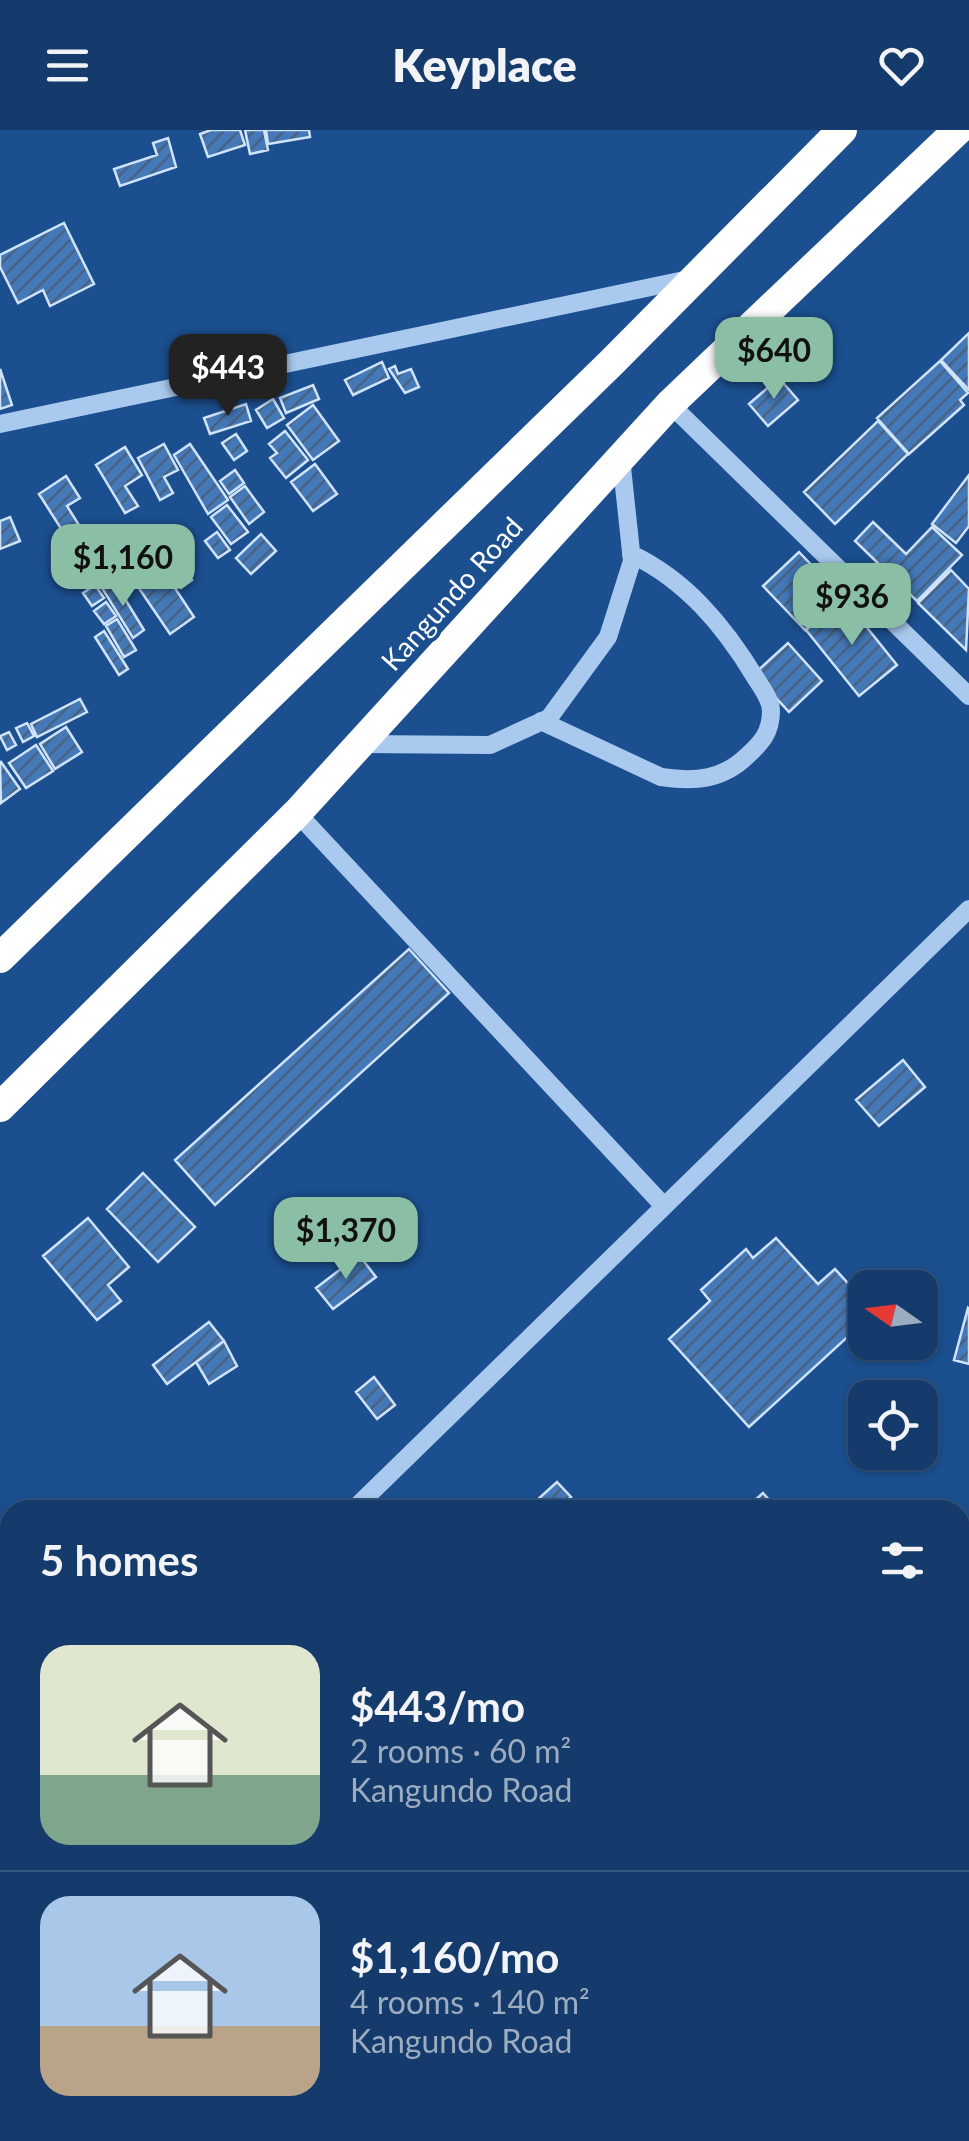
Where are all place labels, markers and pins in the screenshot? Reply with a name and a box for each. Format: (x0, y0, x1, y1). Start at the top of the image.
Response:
pin: $640 (715, 317, 833, 402)
pin: $443 (169, 334, 287, 419)
pin: $1,160 (42, 524, 204, 609)
pin: $936 (793, 563, 911, 648)
pin: $1,370 (265, 1197, 427, 1282)

